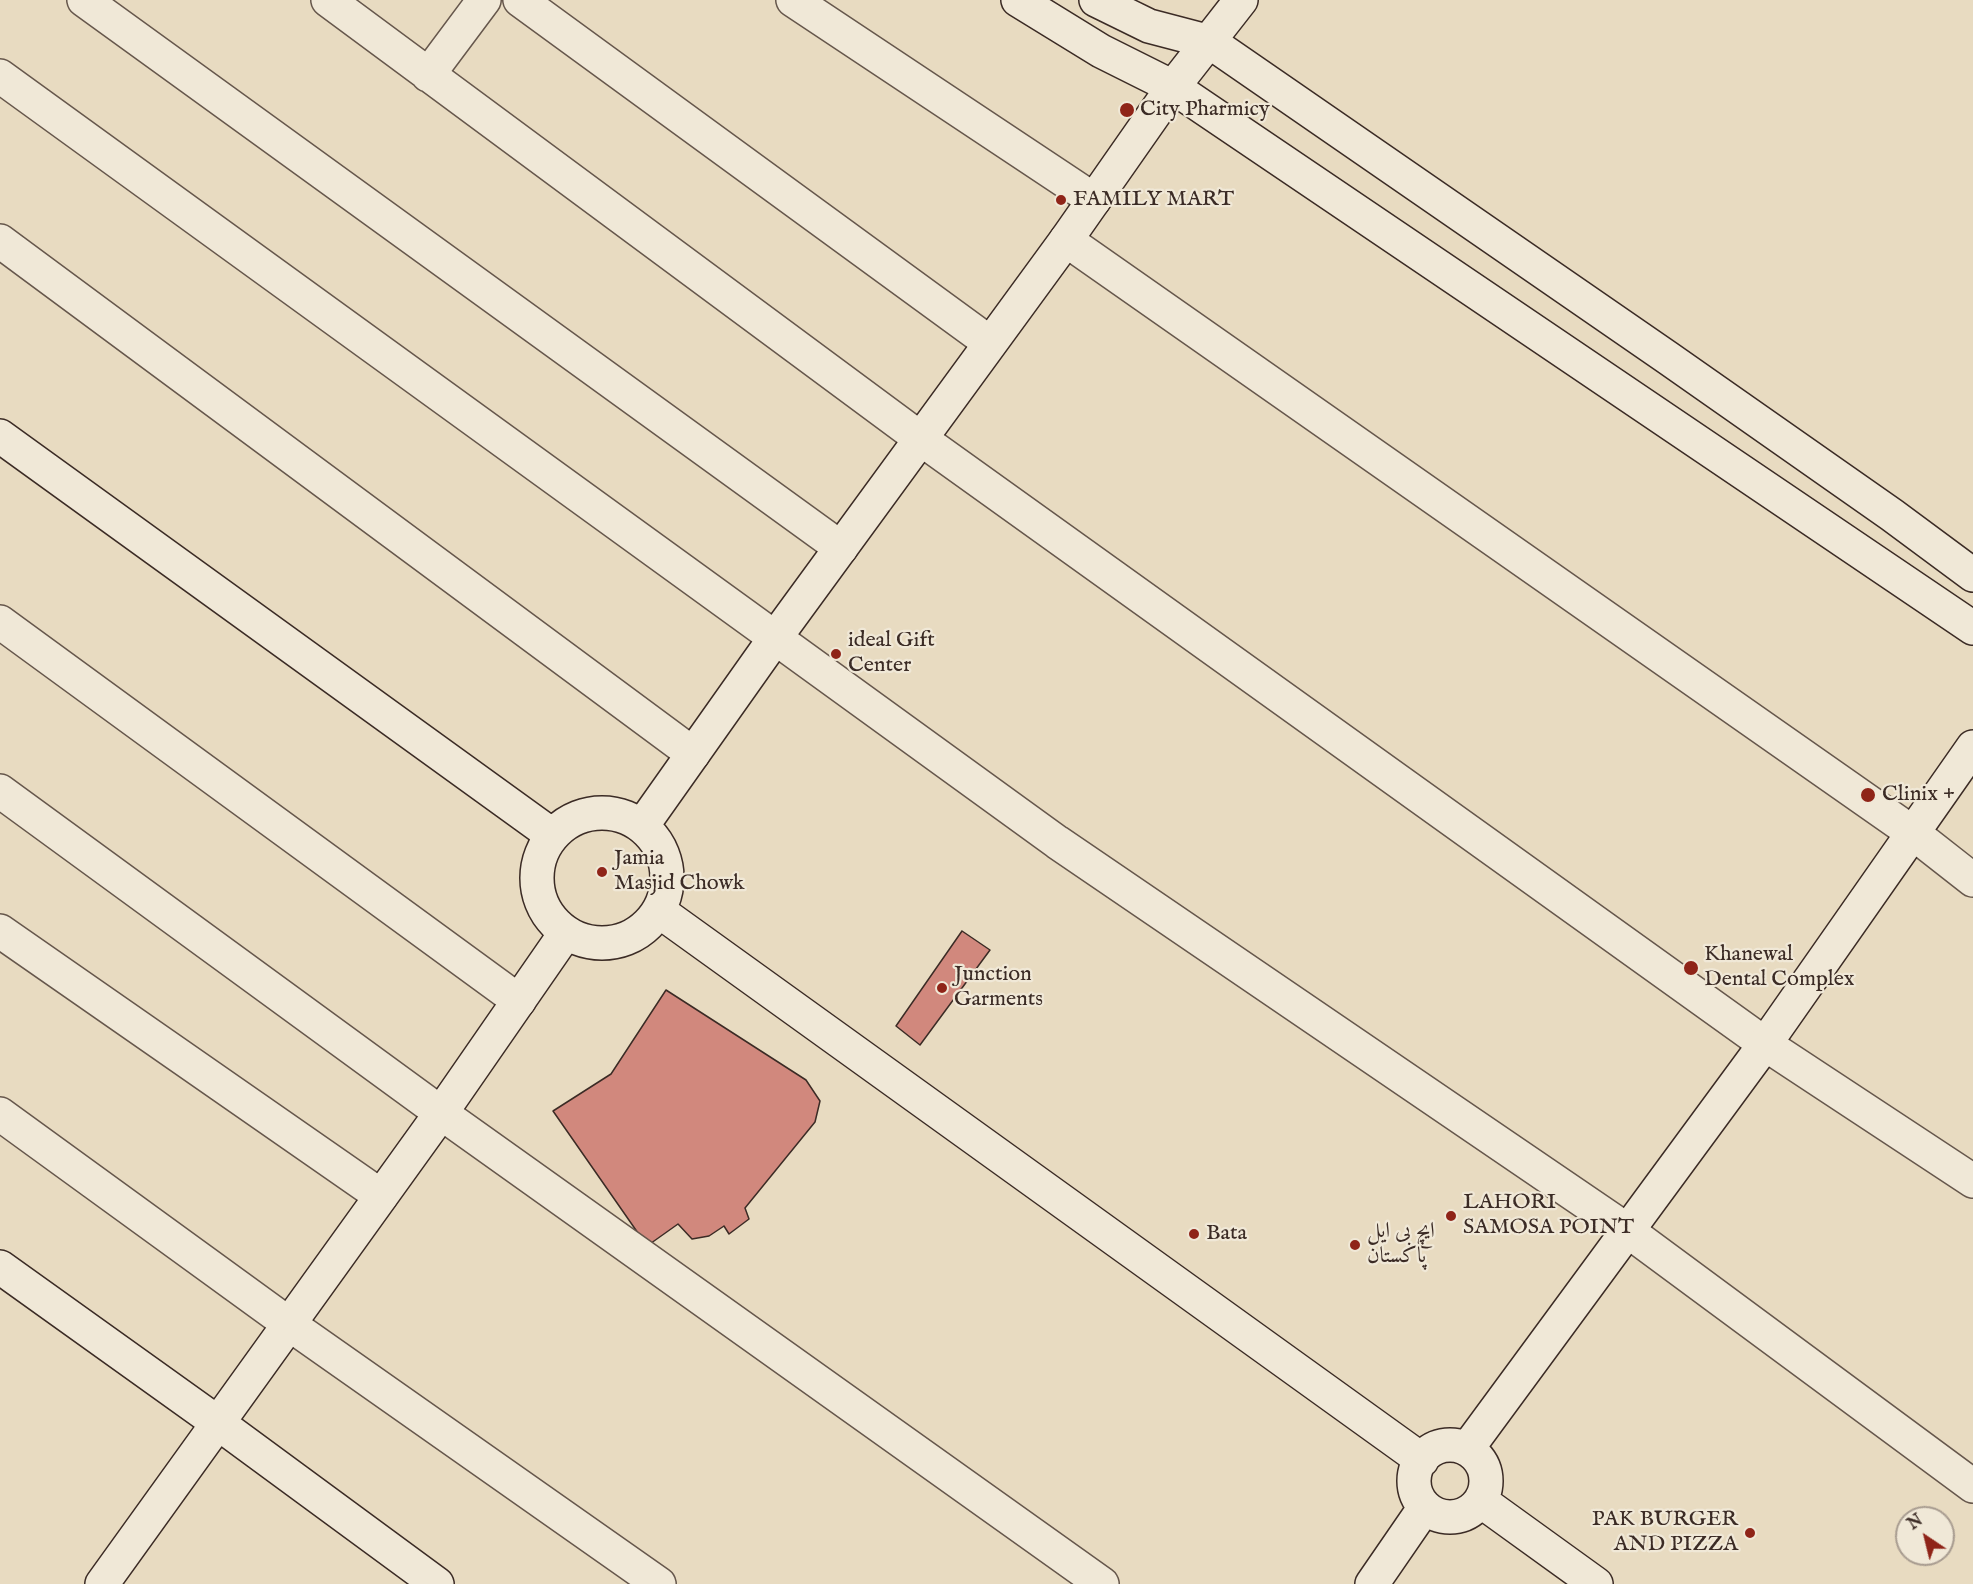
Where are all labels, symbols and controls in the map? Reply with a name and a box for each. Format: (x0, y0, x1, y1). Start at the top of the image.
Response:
place label: City Pharmicy (1140, 97, 1270, 123)
marker: City Pharmicy (1118, 101, 1136, 119)
place label: FAMILY MART (1073, 187, 1234, 213)
marker: FAMILY MART (1054, 193, 1068, 207)
place label: ideal Gift Center (848, 628, 935, 680)
marker: ideal Gift Center (829, 647, 843, 661)
place label: Clinix + (1882, 782, 1955, 808)
marker: Clinix + (1859, 786, 1877, 804)
place label: Jamia Masjid Chowk (614, 846, 744, 897)
marker: Jamia Masjid Chowk (595, 865, 609, 879)
place label: Khanewal Dental Complex (1704, 942, 1854, 993)
marker: Khanewal Dental Complex (1682, 959, 1700, 977)
place label: Junction Garments (954, 962, 1043, 1014)
marker: Junction Garments (935, 981, 949, 995)
place label: LAHORI SAMOSA POINT (1463, 1190, 1634, 1242)
marker: LAHORI SAMOSA POINT (1444, 1209, 1458, 1223)
place label: ایچ بی ایل پاکستان (1367, 1219, 1435, 1270)
place label: Bata (1206, 1221, 1247, 1247)
marker: Bata (1187, 1227, 1201, 1241)
marker: ایچ بی ایل پاکستان (1348, 1238, 1362, 1252)
north arrow (1895, 1506, 1955, 1566)
place label: PAK BURGER AND PIZZA (1592, 1507, 1738, 1558)
text: N (1904, 1511, 1927, 1535)
marker: PAK BURGER AND PIZZA (1743, 1526, 1757, 1540)

